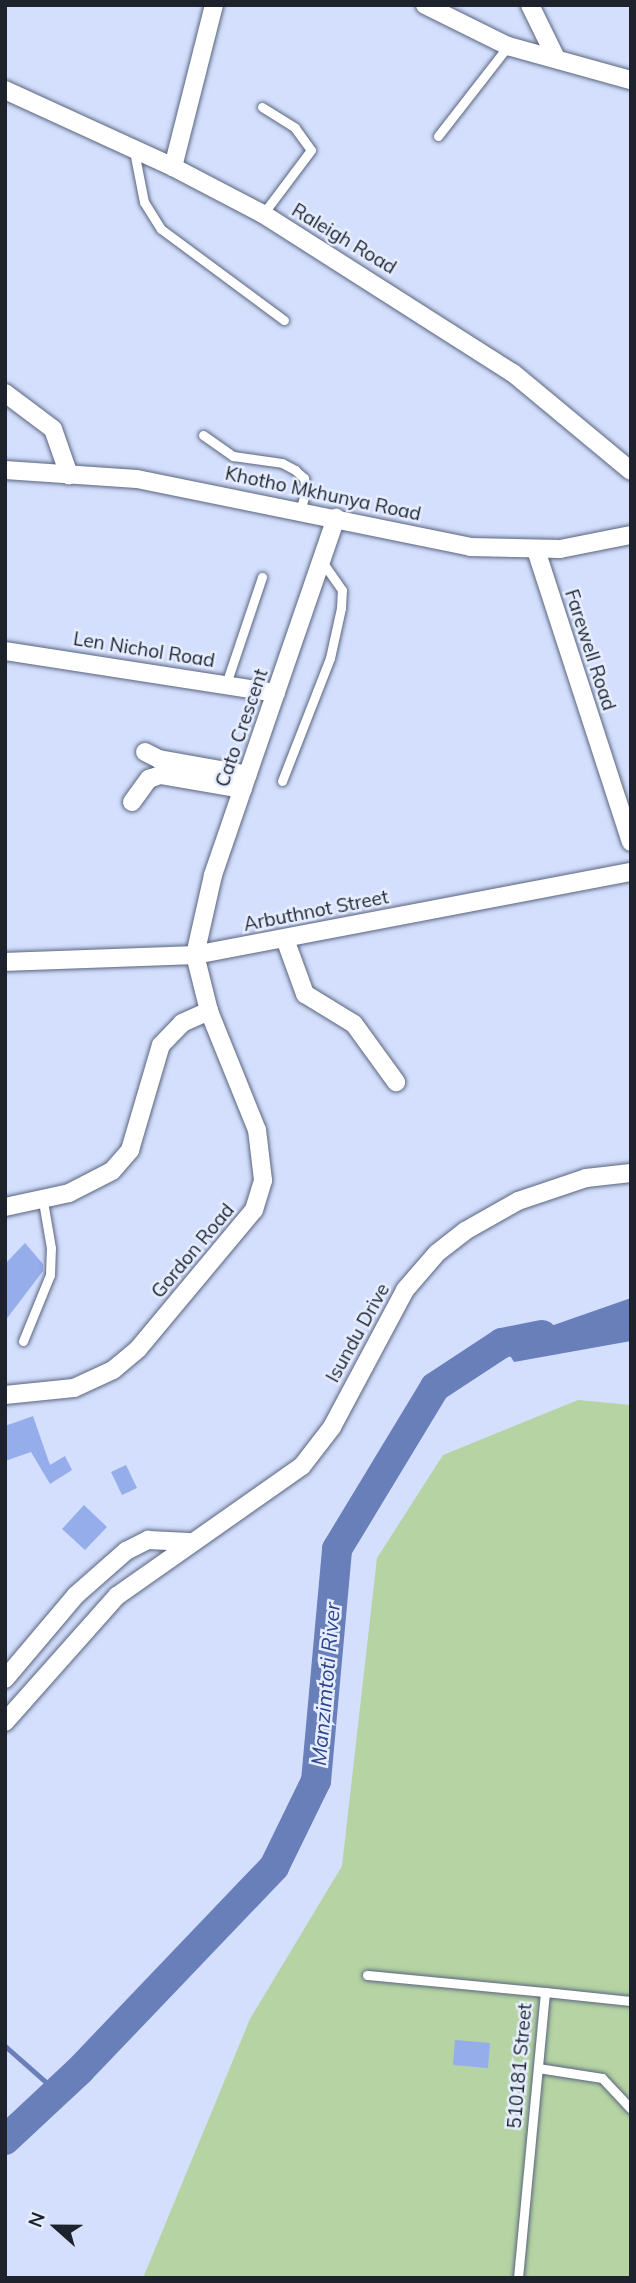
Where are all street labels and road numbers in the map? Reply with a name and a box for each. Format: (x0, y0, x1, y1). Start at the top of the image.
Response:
street label: Raleigh Road (288, 199, 400, 279)
street label: Khotho Mkhunya Road (223, 462, 423, 526)
street label: Farewell Road (560, 587, 620, 713)
street label: Len Nichol Road (72, 628, 216, 672)
street label: Cato Crescent (211, 666, 273, 790)
street label: Arbuthnot Street (242, 886, 390, 936)
street label: Gordon Road (147, 1199, 239, 1303)
street label: Isundu Drive (321, 1280, 395, 1386)
street label: 510181 Street (503, 2002, 537, 2130)

